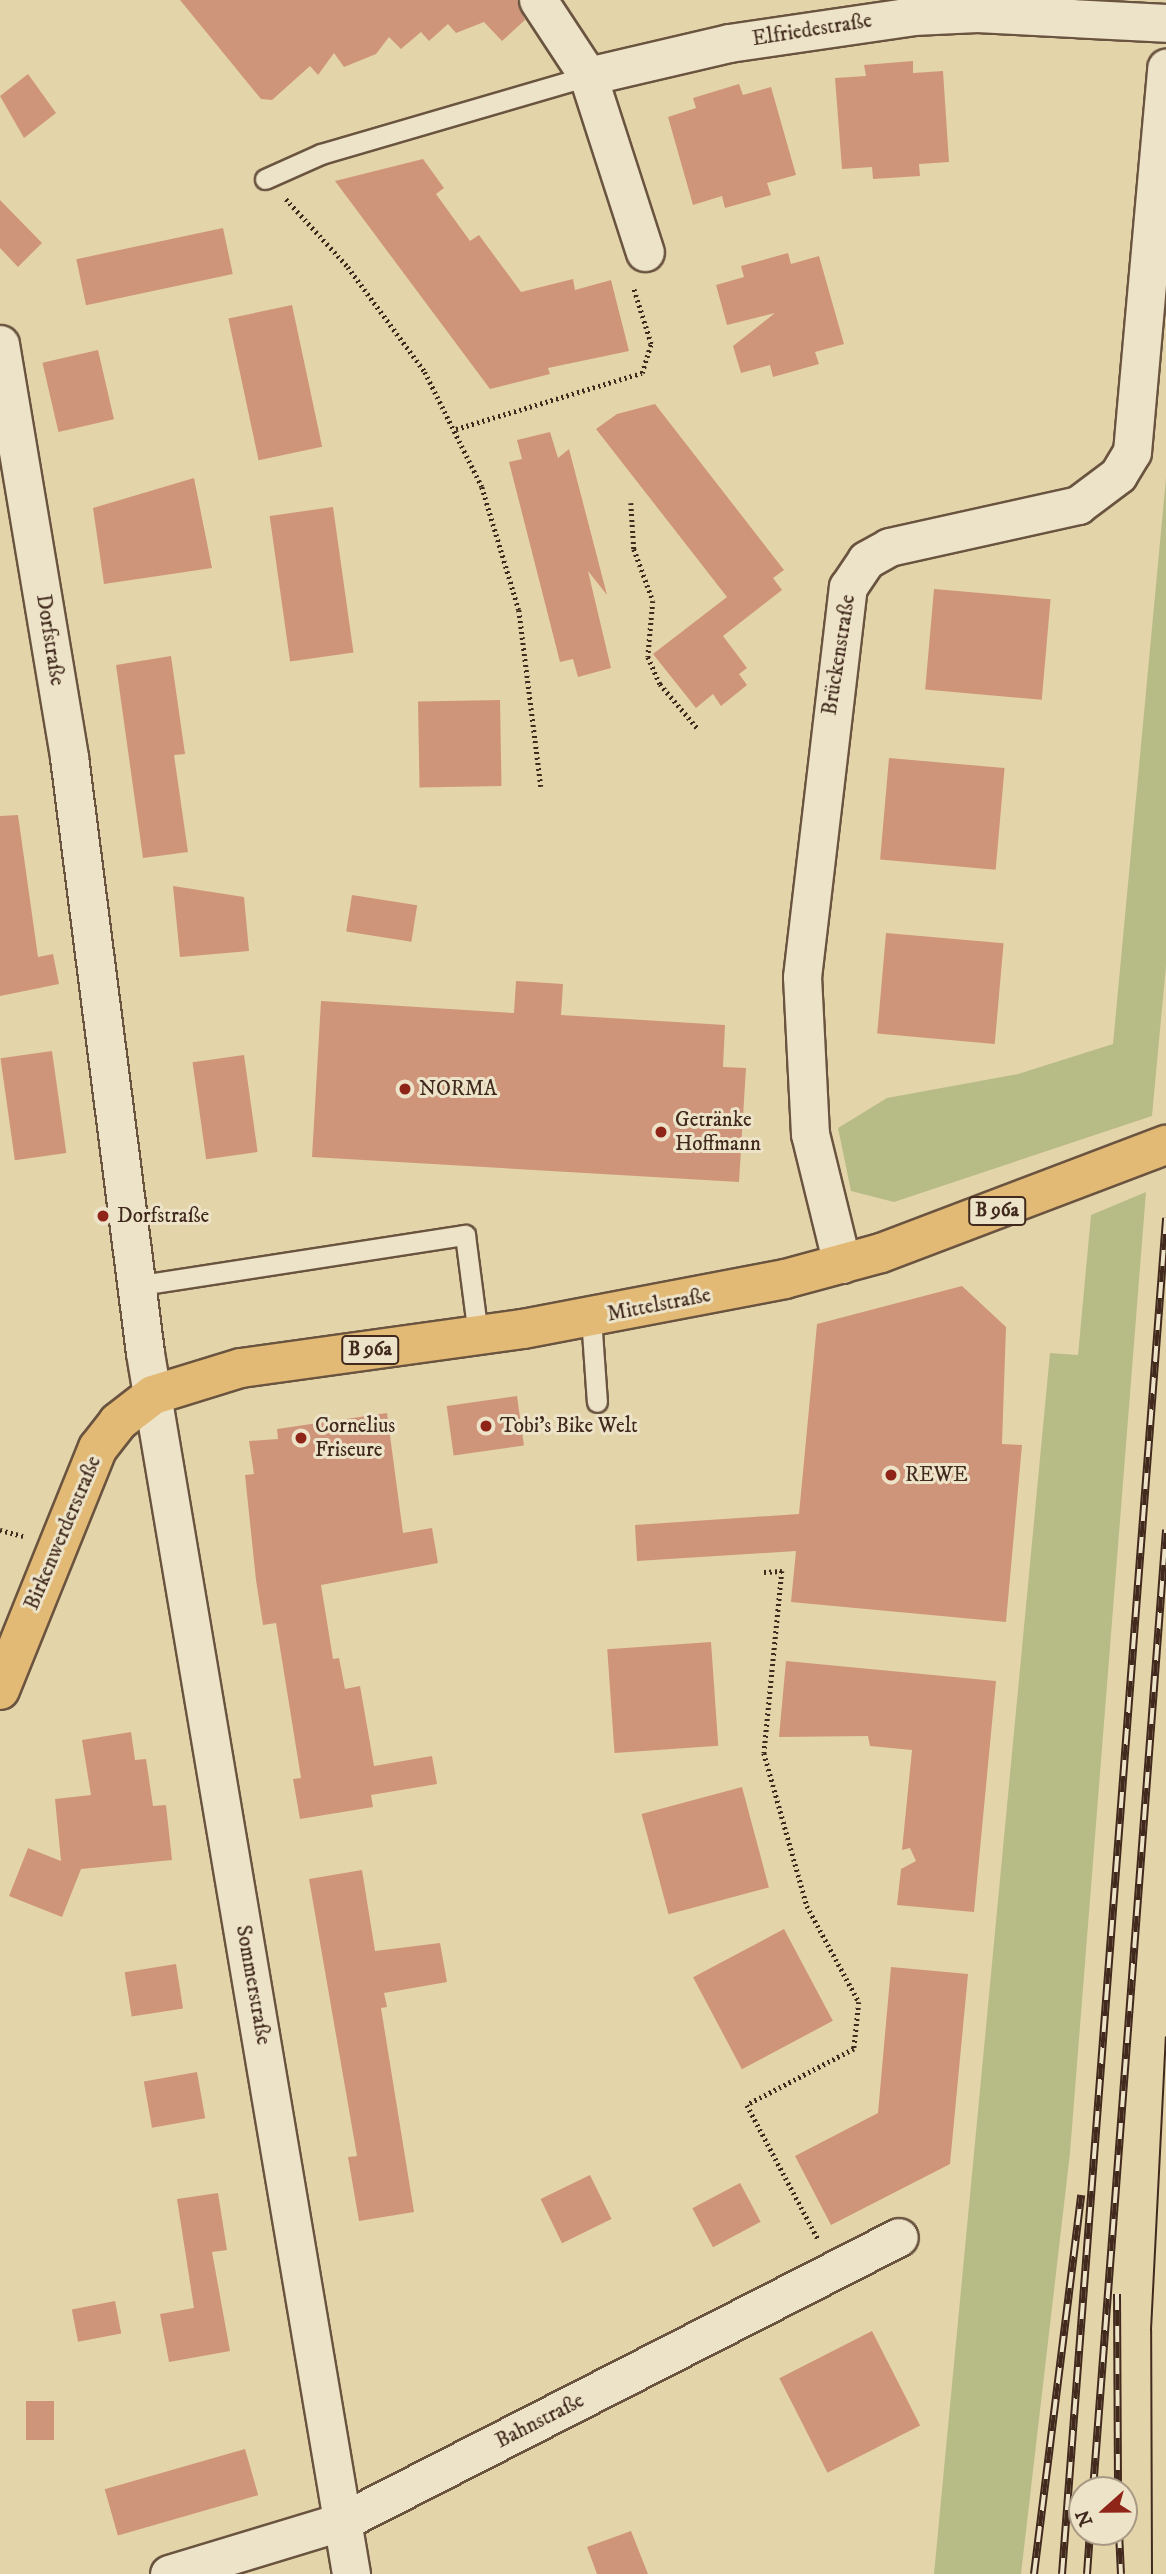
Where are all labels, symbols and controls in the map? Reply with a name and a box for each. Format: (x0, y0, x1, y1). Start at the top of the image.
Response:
street label: Elfriedestraße (750, 8, 874, 52)
street label: Dorfstraße (30, 593, 70, 687)
street label: Brückenstraße (817, 593, 861, 717)
place label: NORMA (419, 1076, 497, 1102)
marker: NORMA (397, 1081, 413, 1097)
place label: Getränke Hoffmann (675, 1107, 761, 1157)
marker: Getränke Hoffmann (653, 1124, 669, 1140)
road number: B 96a (967, 1196, 1027, 1226)
place label: Dorfstraße (117, 1203, 209, 1229)
marker: Dorfstraße (95, 1208, 111, 1224)
street label: Mittelstraße (605, 1283, 713, 1327)
road number: B 96a (340, 1334, 400, 1366)
place label: Cornelius Friseure (315, 1413, 395, 1463)
place label: Tobi's Bike Welt (500, 1413, 638, 1439)
marker: Tobi's Bike Welt (478, 1418, 494, 1434)
marker: Cornelius Friseure (293, 1430, 309, 1446)
street label: Birkenwerderstraße (19, 1452, 107, 1614)
place label: REWE (905, 1462, 968, 1488)
marker: REWE (883, 1467, 899, 1483)
street label: Sommerstraße (230, 1923, 276, 2047)
street label: Bahnstraße (491, 2388, 589, 2454)
north arrow (1068, 2476, 1138, 2546)
text: N (1071, 2507, 1098, 2529)

